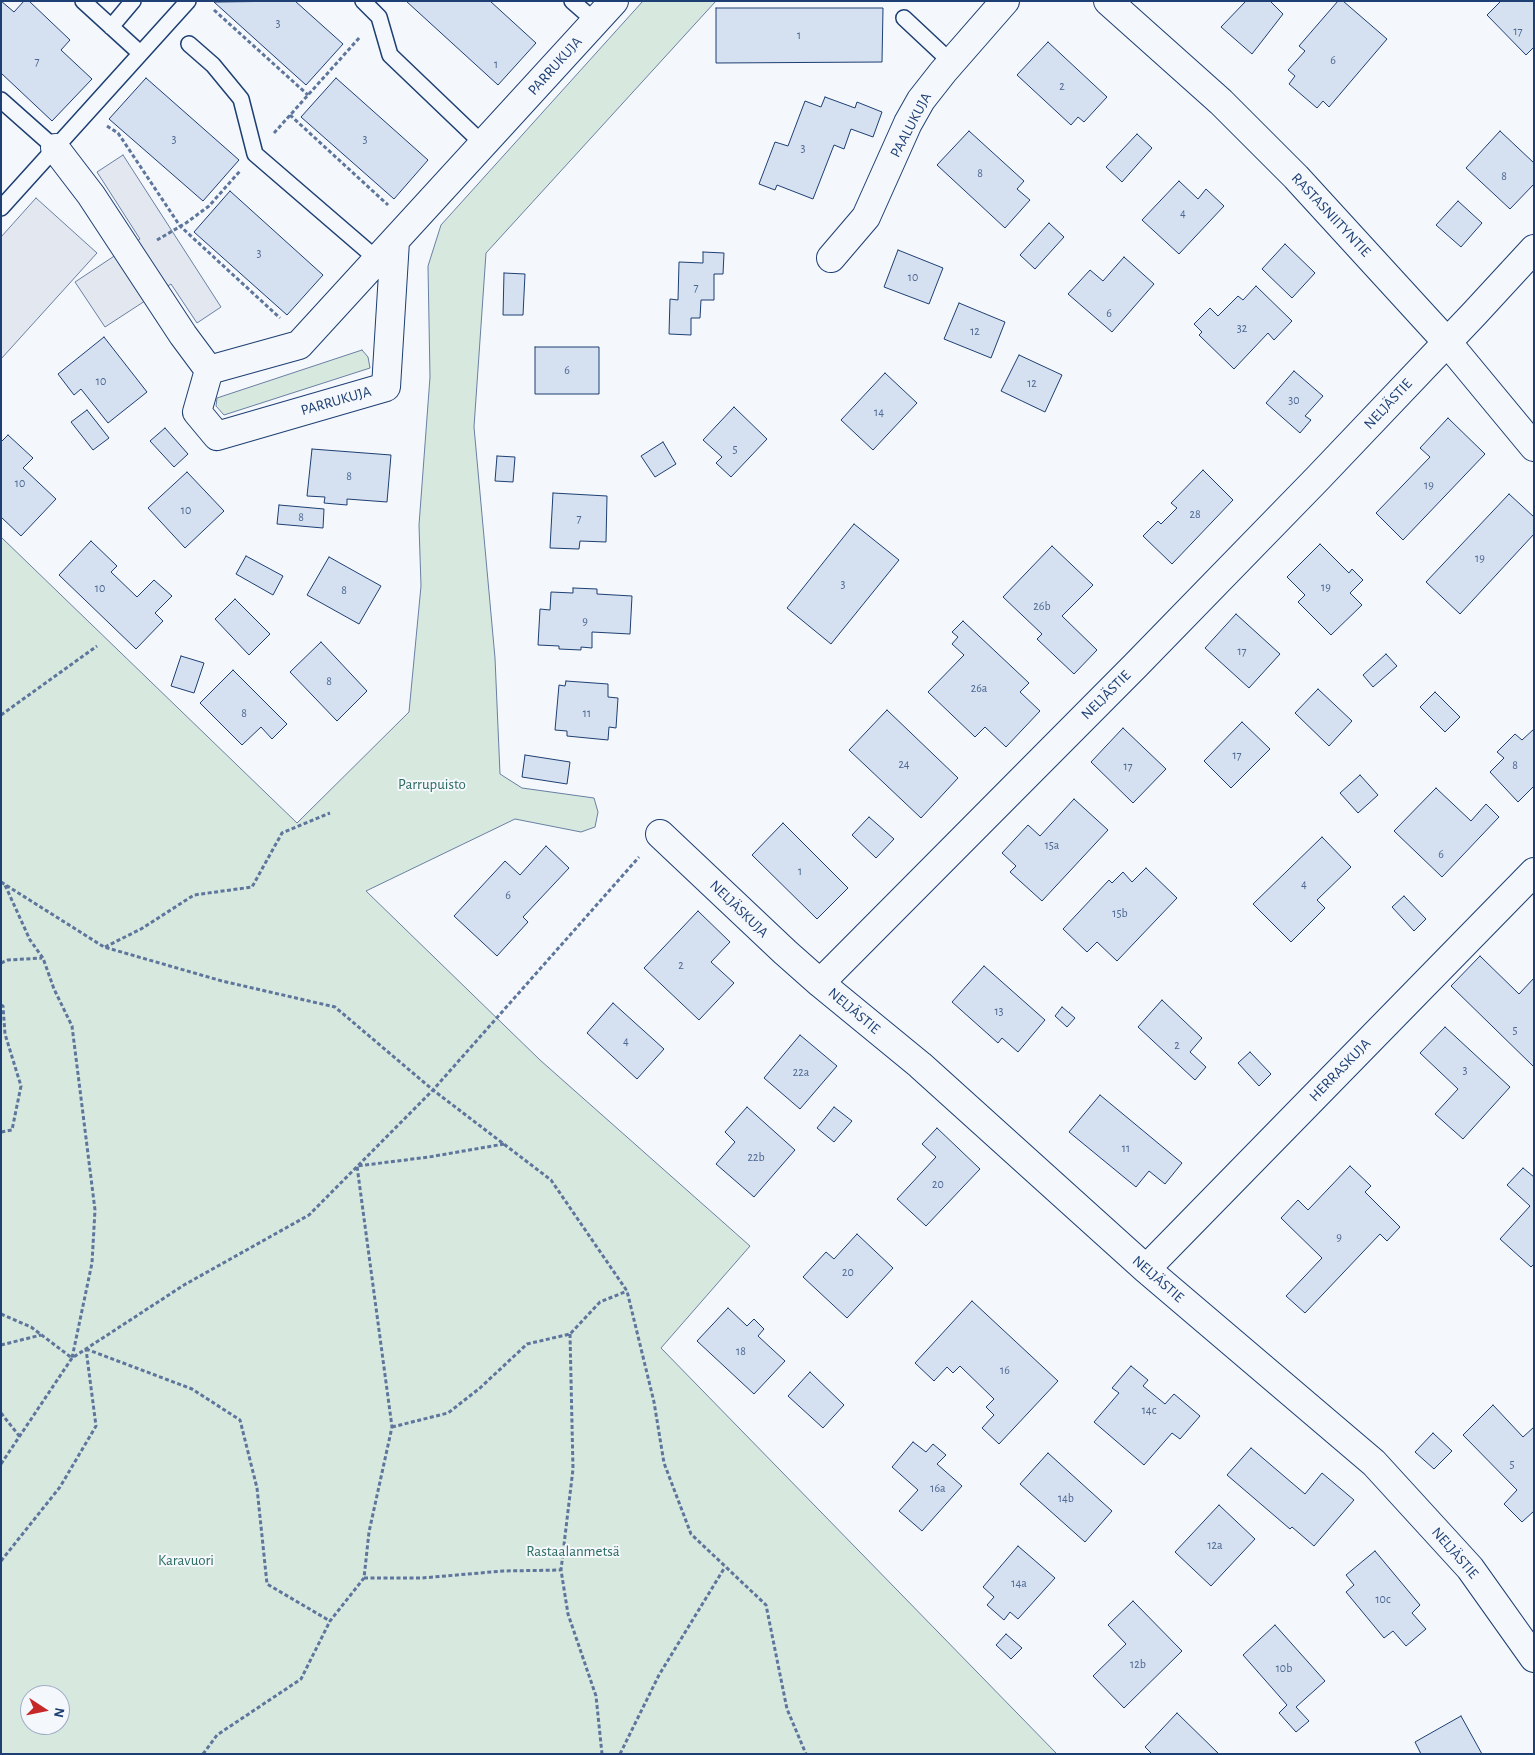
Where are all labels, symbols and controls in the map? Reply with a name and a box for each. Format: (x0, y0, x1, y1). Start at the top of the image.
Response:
house number: 3 (276, 16, 280, 30)
house number: 17 (1513, 24, 1523, 38)
house number: 1 (797, 28, 801, 42)
street label: PARRUKUJA (524, 33, 586, 99)
house number: 6 (1330, 53, 1336, 67)
house number: 7 (34, 54, 40, 68)
house number: 1 (494, 57, 498, 71)
house number: 2 (1059, 79, 1065, 93)
street label: PAALUKUJA (886, 89, 936, 161)
house number: 3 (172, 132, 176, 146)
house number: 3 (363, 132, 367, 146)
house number: 3 (801, 141, 805, 155)
house number: 8 (977, 166, 983, 180)
street label: RASTASNIITYNTIE (1288, 169, 1374, 261)
house number: 8 (1501, 169, 1507, 183)
house number: 4 (1180, 206, 1186, 220)
house number: 3 (257, 246, 261, 260)
house number: 10 (908, 270, 918, 284)
house number: 7 (693, 280, 699, 294)
house number: 6 (1106, 306, 1112, 320)
house number: 32 (1237, 321, 1247, 335)
house number: 12 (970, 324, 980, 338)
house number: 6 (564, 363, 570, 377)
house number: 10 (96, 374, 106, 388)
street label: NELJÄSTIE (1360, 375, 1416, 433)
house number: 12 (1027, 376, 1037, 390)
street label: PARRUKUJA (299, 382, 373, 420)
house number: 30 (1288, 393, 1300, 407)
house number: 14 (874, 405, 884, 419)
house number: 5 (732, 442, 738, 456)
house number: 8 (346, 469, 352, 483)
house number: 10 (15, 476, 25, 490)
house number: 19 (1424, 478, 1434, 492)
house number: 10 (181, 503, 191, 517)
house number: 28 (1189, 507, 1201, 521)
house number: 8 (298, 510, 304, 524)
house number: 7 (576, 511, 582, 525)
house number: 19 (1475, 551, 1485, 565)
house number: 3 (841, 577, 845, 591)
house number: 19 (1321, 580, 1331, 594)
house number: 10 (95, 581, 105, 595)
house number: 8 (341, 583, 347, 597)
house number: 26b (1033, 599, 1051, 613)
house number: 9 (582, 614, 588, 628)
house number: 17 (1237, 644, 1247, 658)
street label: NELJÄSTIE (1078, 667, 1134, 723)
house number: 8 (326, 674, 332, 688)
house number: 26a (971, 681, 987, 695)
house number: 8 (241, 706, 247, 720)
house number: 11 (583, 706, 591, 720)
house number: 17 (1232, 748, 1242, 762)
house number: 24 (898, 757, 910, 771)
house number: 8 (1512, 758, 1518, 772)
house number: 17 (1123, 759, 1133, 773)
park label: Parrupuisto (398, 775, 466, 793)
house number: 15a (1045, 838, 1059, 852)
house number: 6 (1438, 847, 1444, 861)
house number: 1 (798, 864, 802, 878)
street label: NELJÄSKUJA (706, 876, 772, 942)
house number: 4 (1301, 877, 1307, 891)
house number: 6 (505, 888, 511, 902)
house number: 15b (1112, 906, 1128, 920)
house number: 2 (678, 958, 684, 972)
street label: NELJÄSTIE (824, 984, 884, 1038)
house number: 13 (994, 1004, 1004, 1018)
house number: 5 (1512, 1023, 1518, 1037)
house number: 4 (623, 1034, 629, 1048)
street label: HERRASKUJA (1305, 1035, 1375, 1105)
house number: 2 (1174, 1038, 1180, 1052)
house number: 3 (1463, 1063, 1467, 1077)
house number: 22a (793, 1065, 809, 1079)
house number: 11 (1122, 1141, 1130, 1155)
house number: 22b (747, 1150, 765, 1164)
house number: 20 (932, 1177, 944, 1191)
house number: 9 (1336, 1230, 1342, 1244)
street label: NELJÄSTIE (1129, 1252, 1187, 1306)
house number: 20 (842, 1265, 854, 1279)
house number: 18 (736, 1344, 746, 1358)
house number: 16 (1000, 1363, 1010, 1377)
house number: 14c (1142, 1403, 1156, 1417)
house number: 5 (1509, 1457, 1515, 1471)
house number: 16a (930, 1481, 946, 1495)
house number: 14b (1058, 1491, 1074, 1505)
street label: NELJÄSTIE (1428, 1524, 1482, 1582)
house number: 12a (1207, 1538, 1223, 1552)
park label: Rastaalanmetsä (526, 1542, 620, 1560)
park label: Karavuori (158, 1551, 214, 1569)
house number: 14a (1011, 1576, 1027, 1590)
house number: 10c (1375, 1592, 1391, 1606)
house number: 12b (1130, 1657, 1146, 1671)
house number: 10b (1276, 1661, 1292, 1675)
north arrow (20, 1685, 70, 1735)
text: N (51, 1707, 67, 1719)

